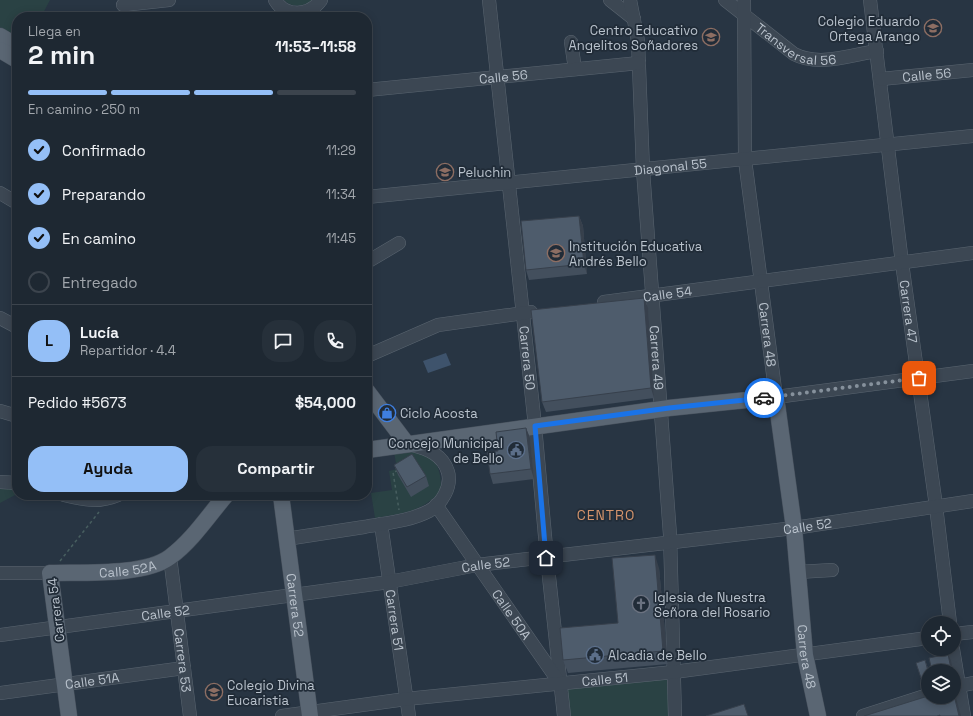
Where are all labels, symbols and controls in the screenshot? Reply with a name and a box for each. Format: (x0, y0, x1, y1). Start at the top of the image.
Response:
place label: Colegio Eduardo Ortega Arango (818, 13, 920, 45)
school or university icon: Colegio Eduardo Ortega Arango (923, 18, 943, 38)
street label: Transversal 56 (752, 19, 837, 68)
place label: Centro Educativo Angelitos Soñadores (569, 22, 698, 54)
text: Llega en (28, 23, 81, 40)
school or university icon: Centro Educativo Angelitos Soñadores (701, 27, 721, 47)
text: 11:53–11:58 (275, 37, 356, 56)
text: 2 min (28, 38, 95, 72)
street label: Calle 56 (902, 64, 952, 85)
street label: Calle 56 (478, 66, 529, 87)
text: En camino · 250 m (28, 101, 140, 118)
icon: check (28, 139, 50, 161)
text: Confirmado (62, 141, 146, 160)
text: 11:29 (326, 142, 356, 159)
street label: Diagonal 55 (633, 154, 708, 179)
school or university icon: Peluchin (435, 162, 455, 182)
place label: Peluchin (458, 164, 511, 181)
icon: check (28, 183, 50, 205)
text: Preparando (62, 185, 146, 204)
text: 11:34 (326, 186, 356, 203)
icon: check (28, 227, 50, 249)
text: En camino (62, 229, 136, 248)
text: 11:45 (326, 230, 356, 247)
place label: Institución Educativa Andrés Bello (569, 238, 703, 270)
school or university icon: Institución Educativa Andrés Bello (546, 243, 566, 263)
text: Entregado (62, 273, 138, 292)
street label: Carrera 47 (896, 279, 922, 344)
street label: Calle 54 (642, 282, 693, 305)
street label: Carrera 48 (755, 301, 780, 368)
button: chat (262, 320, 304, 362)
button: phone (314, 320, 356, 362)
text: Lucía (80, 323, 119, 342)
street label: Carrera 50 (516, 325, 540, 391)
street label: Carrera 49 (646, 325, 668, 391)
text: L (45, 331, 53, 350)
text: Repartidor · 4.4 (80, 342, 176, 359)
pin (902, 361, 936, 395)
icon: bag (908, 367, 930, 389)
courier (744, 378, 784, 418)
icon: car (753, 387, 775, 409)
text: Pedido #5673 (28, 393, 127, 412)
text: $54,000 (295, 393, 356, 412)
shop icon: Ciclo Acosta (377, 403, 397, 423)
place label: Ciclo Acosta (400, 405, 478, 422)
place label: Concejo Municipal de Bello (388, 435, 503, 467)
public building icon: Concejo Municipal de Bello (506, 440, 526, 460)
button: Ayuda (28, 446, 188, 492)
button: Compartir (196, 446, 356, 492)
district label: CENTRO (577, 506, 635, 524)
street label: Calle 52 (782, 514, 833, 538)
pin (529, 541, 563, 575)
icon: home (535, 547, 557, 569)
street label: Calle 52 (460, 553, 511, 576)
street label: Calle 52A (99, 556, 158, 581)
street label: Carrera 52 (283, 572, 308, 638)
street label: Carrera 54 (44, 577, 68, 643)
street label: Calle 50A (488, 586, 535, 643)
street label: Carrera 51 (382, 588, 408, 652)
place label: Iglesia de Nuestra Señora del Rosario (654, 589, 770, 621)
church icon: Iglesia de Nuestra Señora del Rosario (631, 594, 651, 614)
street label: Calle 52 (140, 601, 191, 624)
map controls (921, 616, 961, 704)
button: locate (921, 616, 961, 656)
street label: Carrera 48 (794, 624, 820, 690)
street label: Carrera 53 (171, 627, 195, 693)
public building icon: Alcadia de Bello (585, 645, 605, 665)
place label: Alcadia de Bello (608, 647, 707, 664)
button: layers (921, 664, 961, 704)
street label: Calle 51A (64, 668, 120, 693)
street label: Calle 51 (581, 668, 629, 690)
place label: Colegio Divina Eucaristia (227, 677, 315, 709)
school or university icon: Colegio Divina Eucaristia (204, 682, 224, 702)

